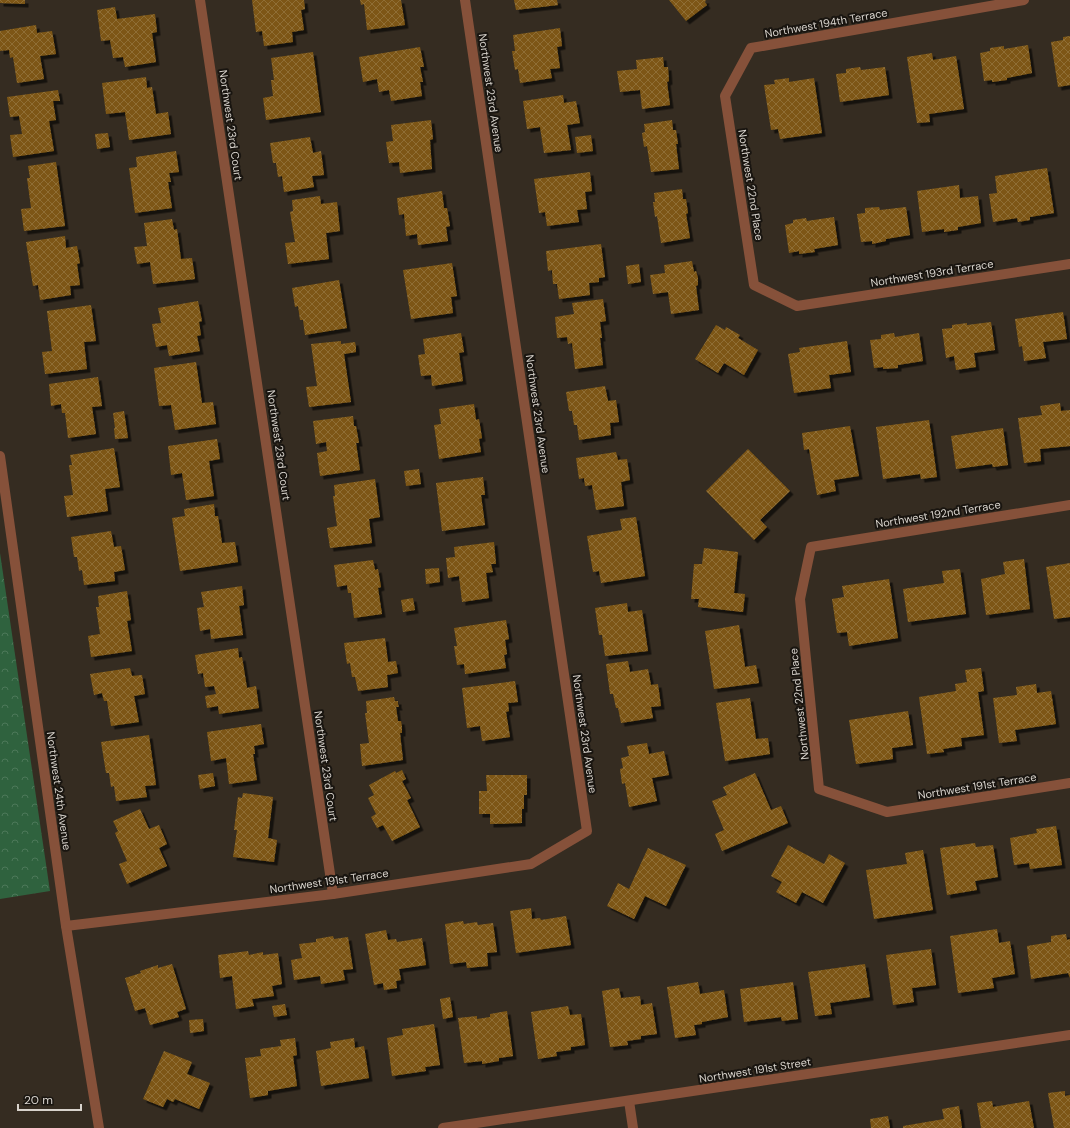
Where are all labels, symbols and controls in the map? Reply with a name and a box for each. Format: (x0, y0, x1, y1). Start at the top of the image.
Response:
street label: Northwest 194th Terrace (764, 5, 888, 41)
street label: Northwest 23rd Avenue (476, 33, 506, 153)
street label: Northwest 23rd Court (216, 69, 246, 181)
street label: Northwest 22nd Place (735, 129, 767, 241)
street label: Northwest 193rd Terrace (870, 256, 994, 290)
street label: Northwest 23rd Avenue (523, 354, 553, 474)
street label: Northwest 23rd Court (264, 389, 294, 501)
street label: Northwest 192nd Terrace (874, 497, 1002, 531)
street label: Northwest 22nd Place (786, 648, 812, 760)
street label: Northwest 23rd Avenue (570, 674, 600, 794)
street label: Northwest 23rd Court (311, 710, 341, 822)
street label: Northwest 24th Avenue (44, 731, 74, 851)
street label: Northwest 191st Terrace (917, 770, 1037, 802)
street label: Northwest 191st Terrace (269, 866, 389, 896)
street label: Northwest 191st Street (698, 1054, 812, 1086)
scale bar (18, 1086, 81, 1112)
text: 20 m (24, 1092, 53, 1108)

